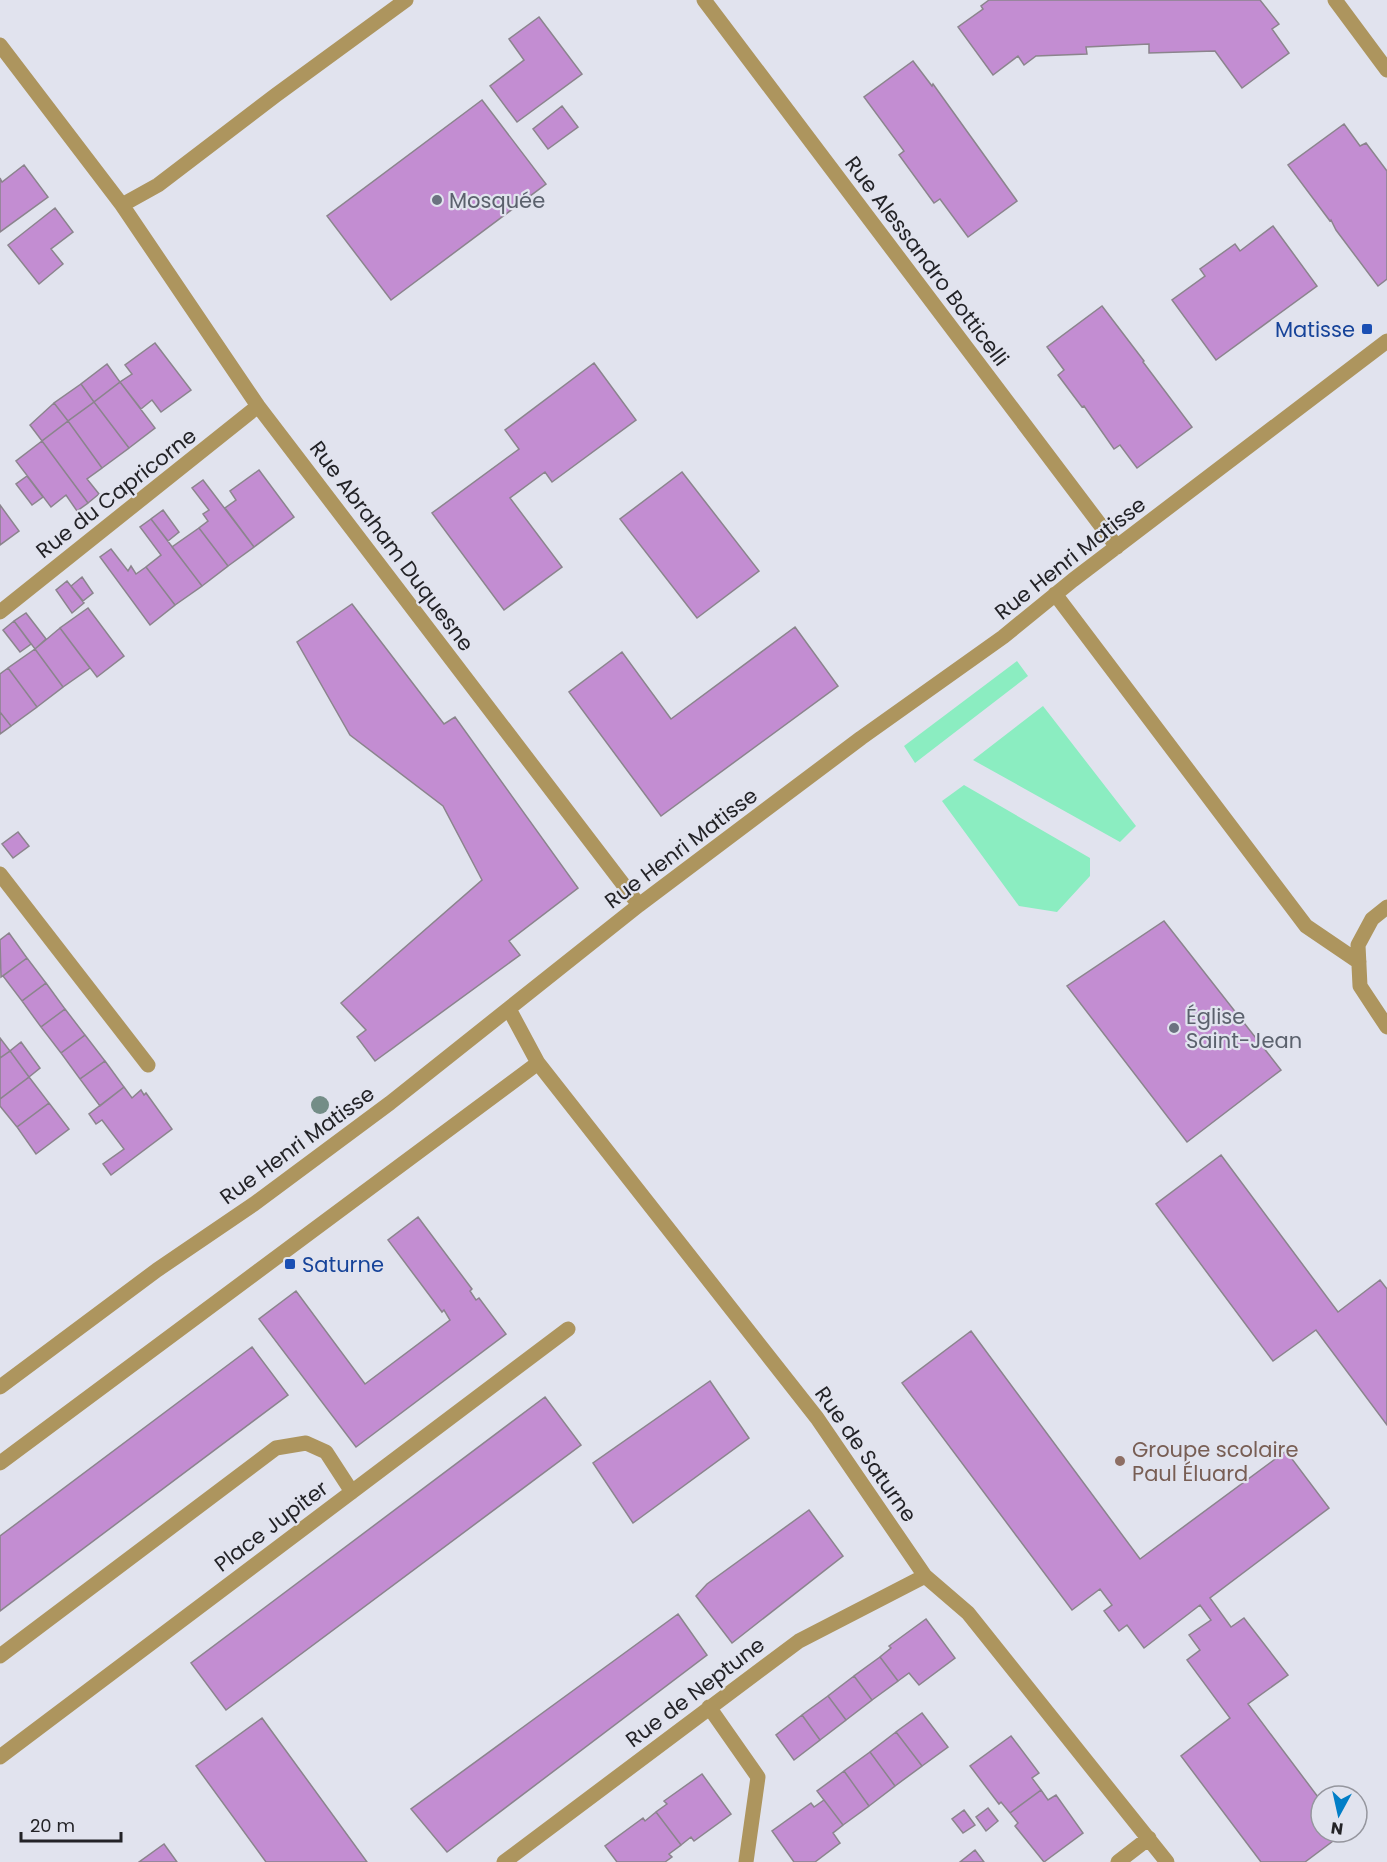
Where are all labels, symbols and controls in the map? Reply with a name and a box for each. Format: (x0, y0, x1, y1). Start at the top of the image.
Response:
street label: Rue Alessandro Botticelli (838, 150, 1016, 372)
place label: Mosquée (449, 186, 545, 215)
marker: Mosquée (430, 193, 444, 207)
place label: Matisse (1275, 315, 1355, 344)
marker: Matisse (1360, 322, 1374, 336)
street label: Rue du Capricorne (30, 421, 202, 565)
street label: Rue Abraham Duquesne (303, 435, 481, 657)
street label: Rue Henri Matisse (988, 490, 1152, 626)
street label: Rue Henri Matisse (599, 781, 763, 915)
place label: Église Saint-Jean (1186, 1002, 1302, 1055)
marker: Église Saint-Jean (1167, 1021, 1181, 1035)
street label: Rue Henri Matisse (214, 1079, 380, 1211)
place label: Saturne (302, 1250, 384, 1279)
marker: Saturne (283, 1257, 297, 1271)
street label: Rue de Saturne (808, 1380, 924, 1528)
place label: Groupe scolaire Paul Éluard (1132, 1435, 1298, 1488)
marker: Groupe scolaire Paul Éluard (1113, 1454, 1127, 1468)
street label: Place Jupiter (208, 1474, 334, 1578)
street label: Rue de Neptune (620, 1630, 770, 1754)
north arrow (1309, 1784, 1369, 1844)
scale bar (21, 1805, 122, 1843)
text: 20 m (30, 1813, 75, 1838)
text: N (1329, 1816, 1345, 1841)

